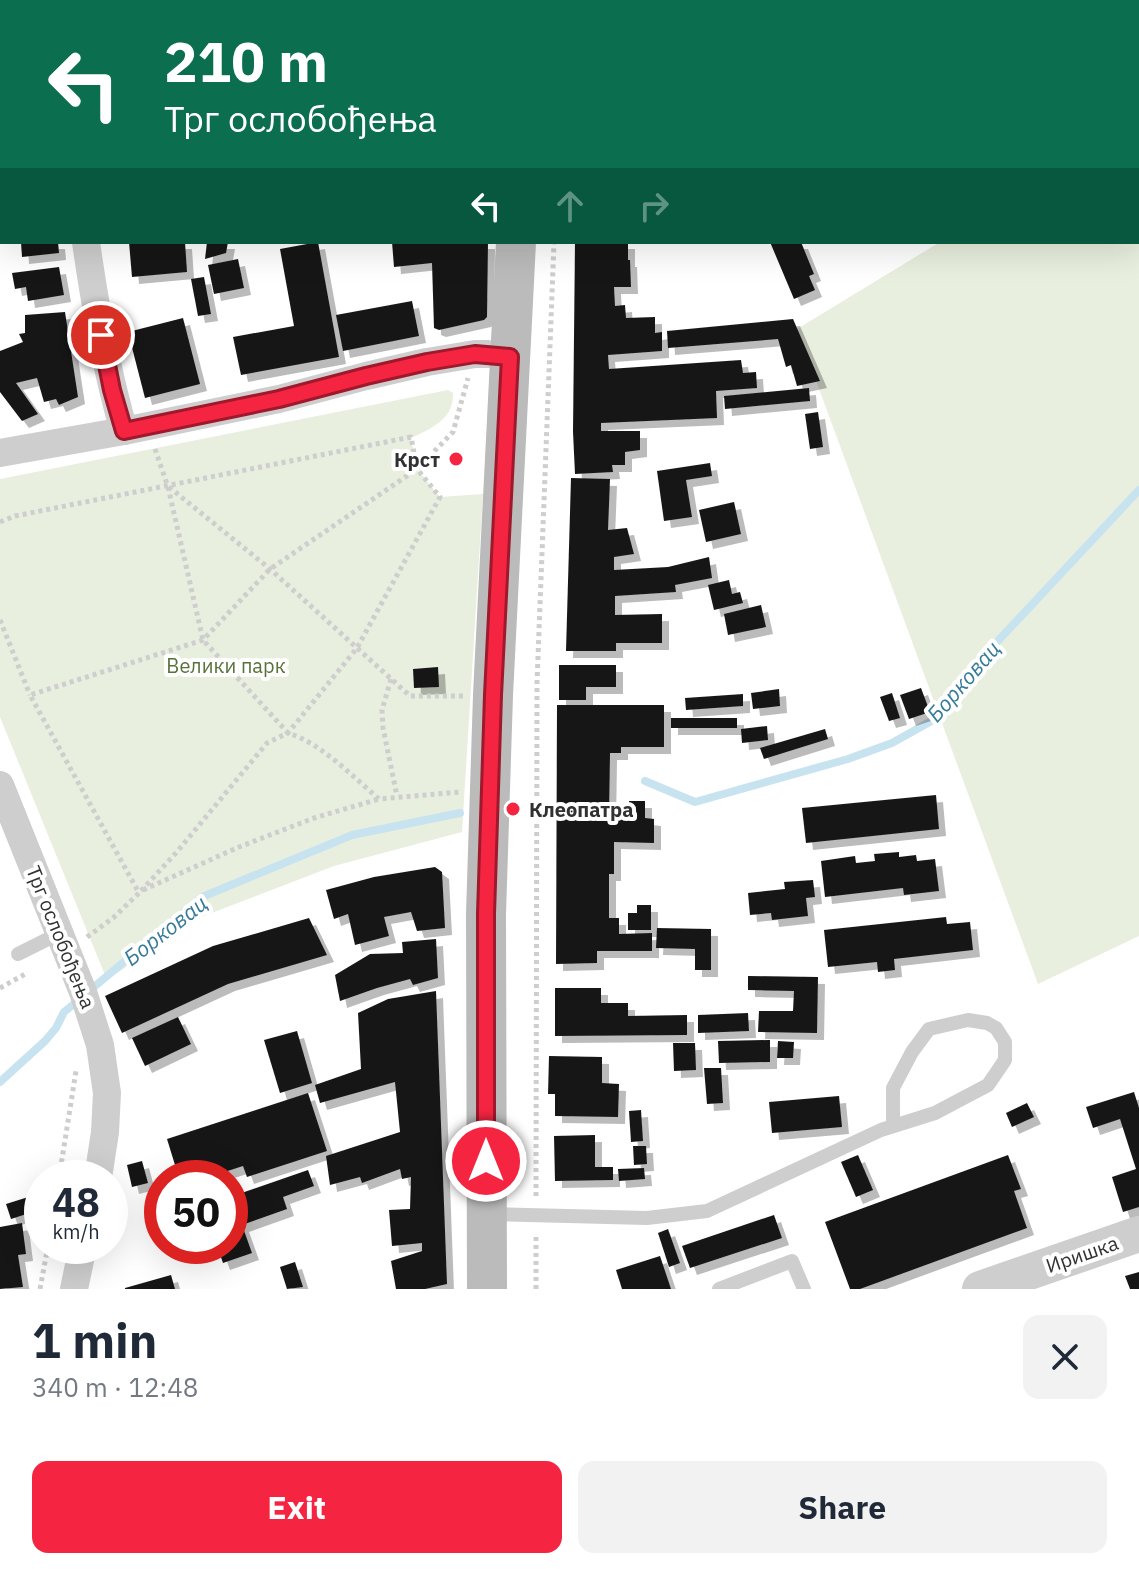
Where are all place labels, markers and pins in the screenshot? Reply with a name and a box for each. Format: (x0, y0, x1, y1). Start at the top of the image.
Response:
pin (67, 301, 135, 369)
place label: Крст (394, 446, 440, 473)
marker: Крст (447, 450, 465, 468)
place label: Клеопатра (529, 796, 634, 823)
marker: Клеопатра (504, 800, 522, 818)

